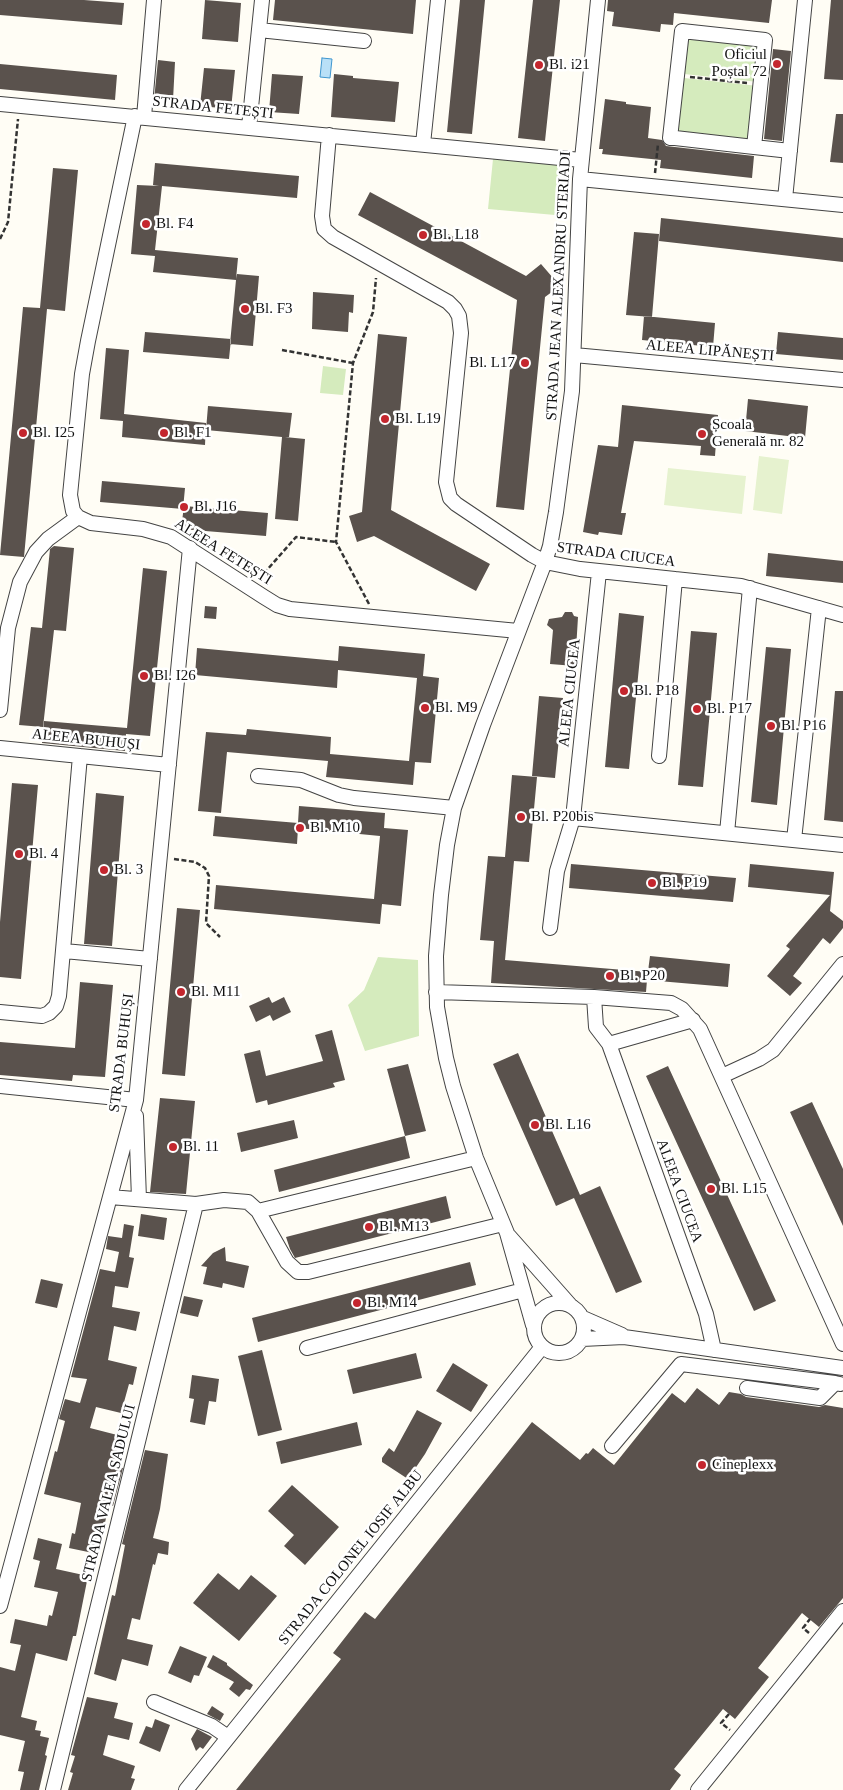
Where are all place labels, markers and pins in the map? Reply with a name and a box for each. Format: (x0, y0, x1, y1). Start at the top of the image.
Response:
place label: Oficiul Poștal 72 (712, 46, 767, 81)
place label: Bl. i21 (549, 56, 590, 74)
marker: Oficiul Poștal 72 (771, 58, 783, 70)
marker: Bl. i21 (533, 59, 545, 71)
place label: Bl. F4 (156, 215, 194, 233)
marker: Bl. F4 (140, 218, 152, 230)
place label: Bl. L18 (433, 226, 479, 244)
marker: Bl. L18 (417, 229, 429, 241)
place label: Bl. F3 (255, 300, 293, 318)
marker: Bl. F3 (239, 303, 251, 315)
place label: Bl. L17 (469, 354, 515, 372)
marker: Bl. L17 (519, 357, 531, 369)
place label: Bl. L19 (395, 410, 441, 428)
marker: Bl. L19 (379, 413, 391, 425)
place label: Școala Generală nr. 82 (712, 416, 804, 451)
place label: Bl. I25 (33, 424, 75, 442)
place label: Bl. F1 (174, 424, 212, 442)
marker: Bl. I25 (17, 427, 29, 439)
marker: Bl. F1 (158, 427, 170, 439)
marker: Școala Generală nr. 82 (696, 428, 708, 440)
place label: Bl. J16 (194, 498, 237, 516)
marker: Bl. J16 (178, 501, 190, 513)
place label: Bl. I26 (154, 667, 196, 685)
marker: Bl. I26 (138, 670, 150, 682)
place label: Bl. P18 (634, 682, 679, 700)
marker: Bl. P18 (618, 685, 630, 697)
place label: Bl. M9 (435, 699, 478, 717)
place label: Bl. P17 (707, 700, 752, 718)
marker: Bl. M9 (419, 702, 431, 714)
marker: Bl. P17 (691, 703, 703, 715)
place label: Bl. P16 (781, 717, 826, 735)
marker: Bl. P16 (765, 720, 777, 732)
place label: Bl. P20bis (531, 808, 594, 826)
marker: Bl. P20bis (515, 811, 527, 823)
place label: Bl. M10 (310, 819, 360, 837)
marker: Bl. M10 (294, 822, 306, 834)
place label: Bl. 4 (29, 845, 58, 863)
marker: Bl. 4 (13, 848, 25, 860)
place label: Bl. 3 (114, 861, 143, 879)
marker: Bl. 3 (98, 864, 110, 876)
place label: Bl. P19 (662, 874, 707, 892)
marker: Bl. P19 (646, 877, 658, 889)
place label: Bl. P20 (620, 967, 665, 985)
marker: Bl. P20 (604, 970, 616, 982)
place label: Bl. M11 (191, 983, 240, 1001)
marker: Bl. M11 (175, 986, 187, 998)
place label: Bl. L16 (545, 1116, 591, 1134)
marker: Bl. L16 (529, 1119, 541, 1131)
place label: Bl. 11 (183, 1138, 219, 1156)
marker: Bl. 11 (167, 1141, 179, 1153)
place label: Bl. L15 (721, 1180, 767, 1198)
marker: Bl. L15 (705, 1183, 717, 1195)
place label: Bl. M13 (379, 1218, 429, 1236)
marker: Bl. M13 (363, 1221, 375, 1233)
place label: Bl. M14 (367, 1294, 417, 1312)
marker: Bl. M14 (351, 1297, 363, 1309)
place label: Cineplexx (712, 1456, 774, 1474)
marker: Cineplexx (696, 1459, 708, 1471)

